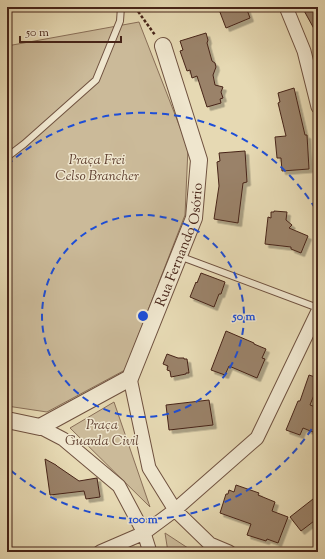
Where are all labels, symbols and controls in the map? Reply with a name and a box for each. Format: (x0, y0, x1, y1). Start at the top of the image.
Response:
scale bar (20, 18, 121, 44)
text: 50 m (25, 24, 49, 42)
park label: Praça Frei Celso Brancher (55, 151, 139, 187)
street label: Rua Fernando Osório (151, 182, 209, 310)
text: 50 m (232, 308, 256, 326)
centre of rings (136, 309, 150, 323)
park label: Praça Guarda Civil (65, 416, 139, 452)
text: 100 m (127, 511, 158, 529)

